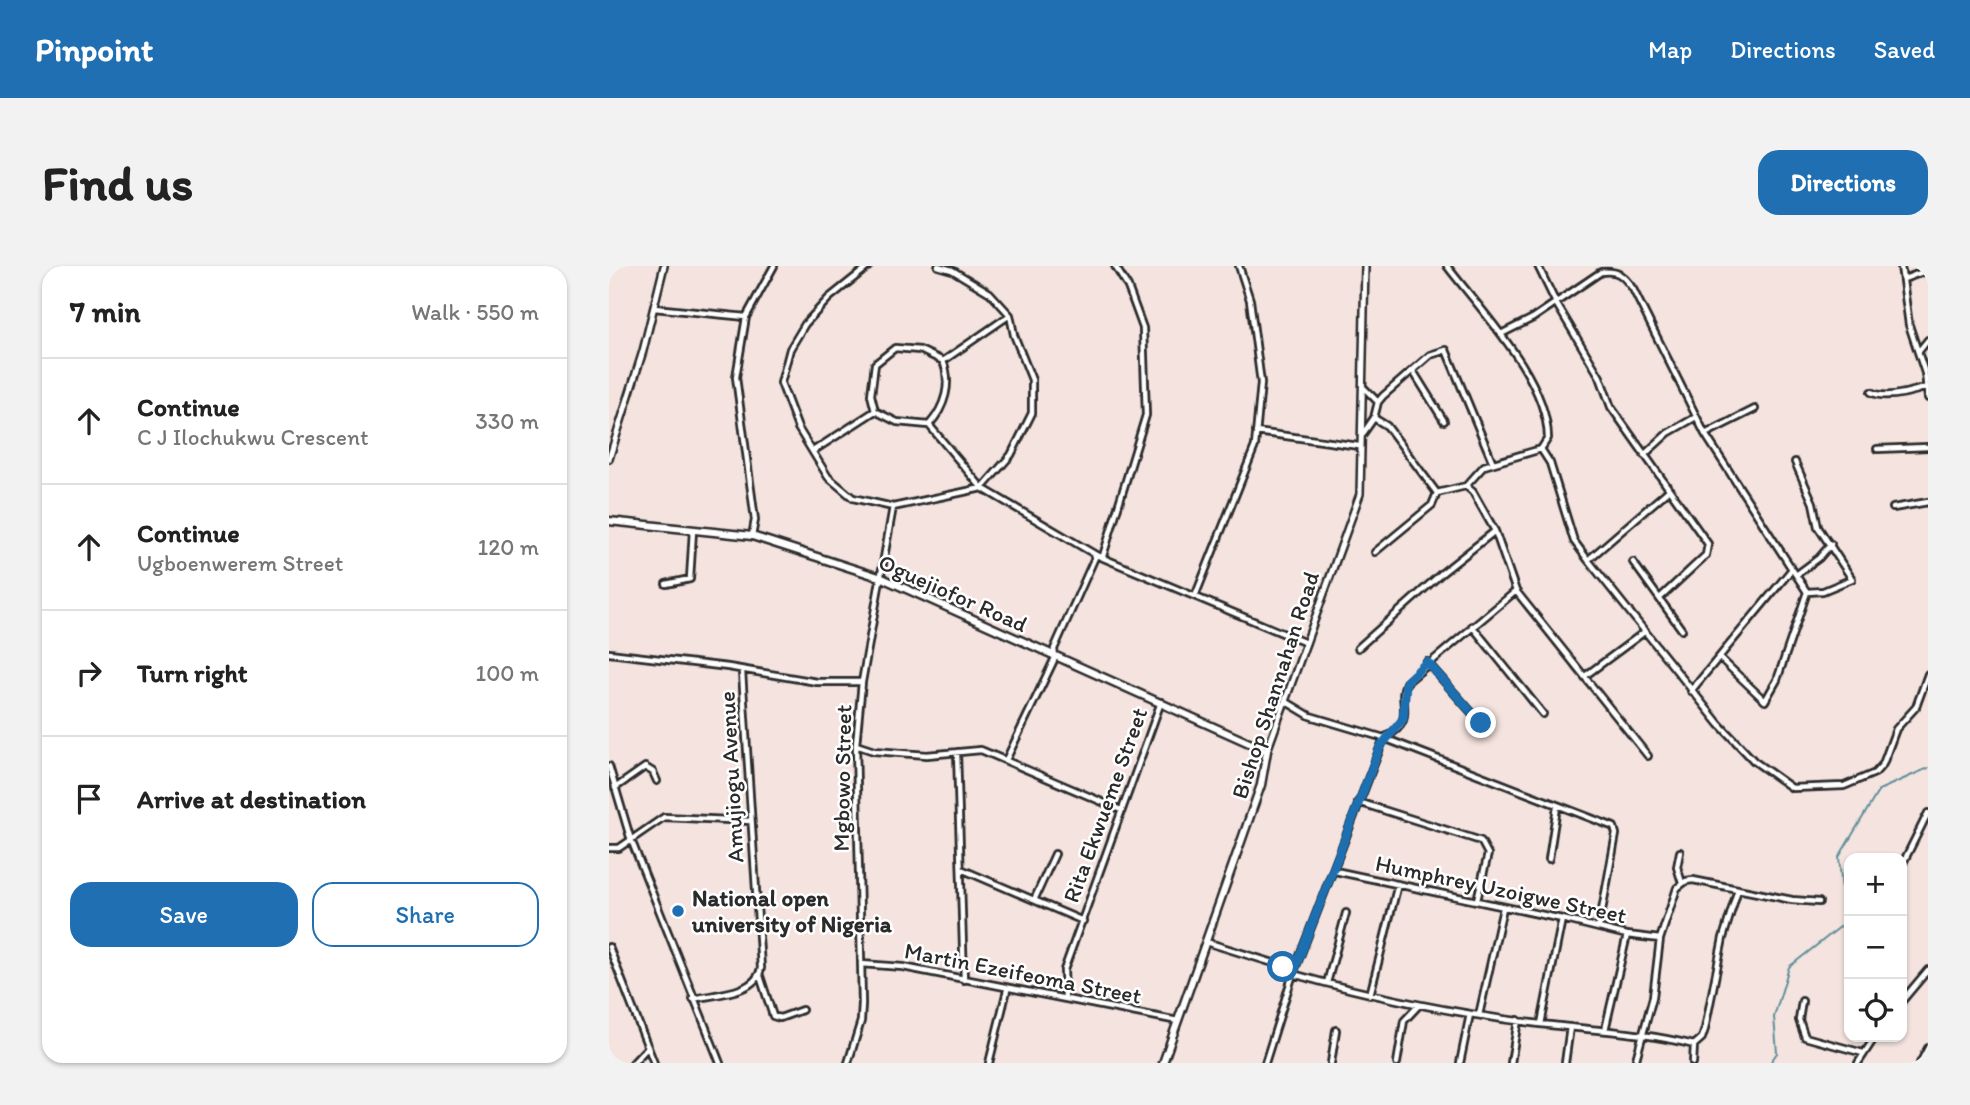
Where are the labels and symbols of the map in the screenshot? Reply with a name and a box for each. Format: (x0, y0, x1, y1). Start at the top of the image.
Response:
street label: Oguejiofor Road (874, 548, 1032, 638)
street label: Bishop Shannahan Road (1225, 567, 1325, 802)
street label: Amujiogu Avenue (713, 691, 749, 863)
street label: Mgbowo Street (827, 704, 857, 852)
street label: Rita Ekwueme Street (1057, 704, 1153, 906)
route end (1465, 707, 1496, 738)
street label: Humphrey Uzoigwe Street (1373, 849, 1629, 929)
place label: National open university of Nigeria (691, 884, 893, 938)
marker: National open university of Nigeria (670, 903, 686, 919)
street label: Martin Ezeifeoma Street (902, 936, 1144, 1010)
route start (1267, 951, 1298, 982)

